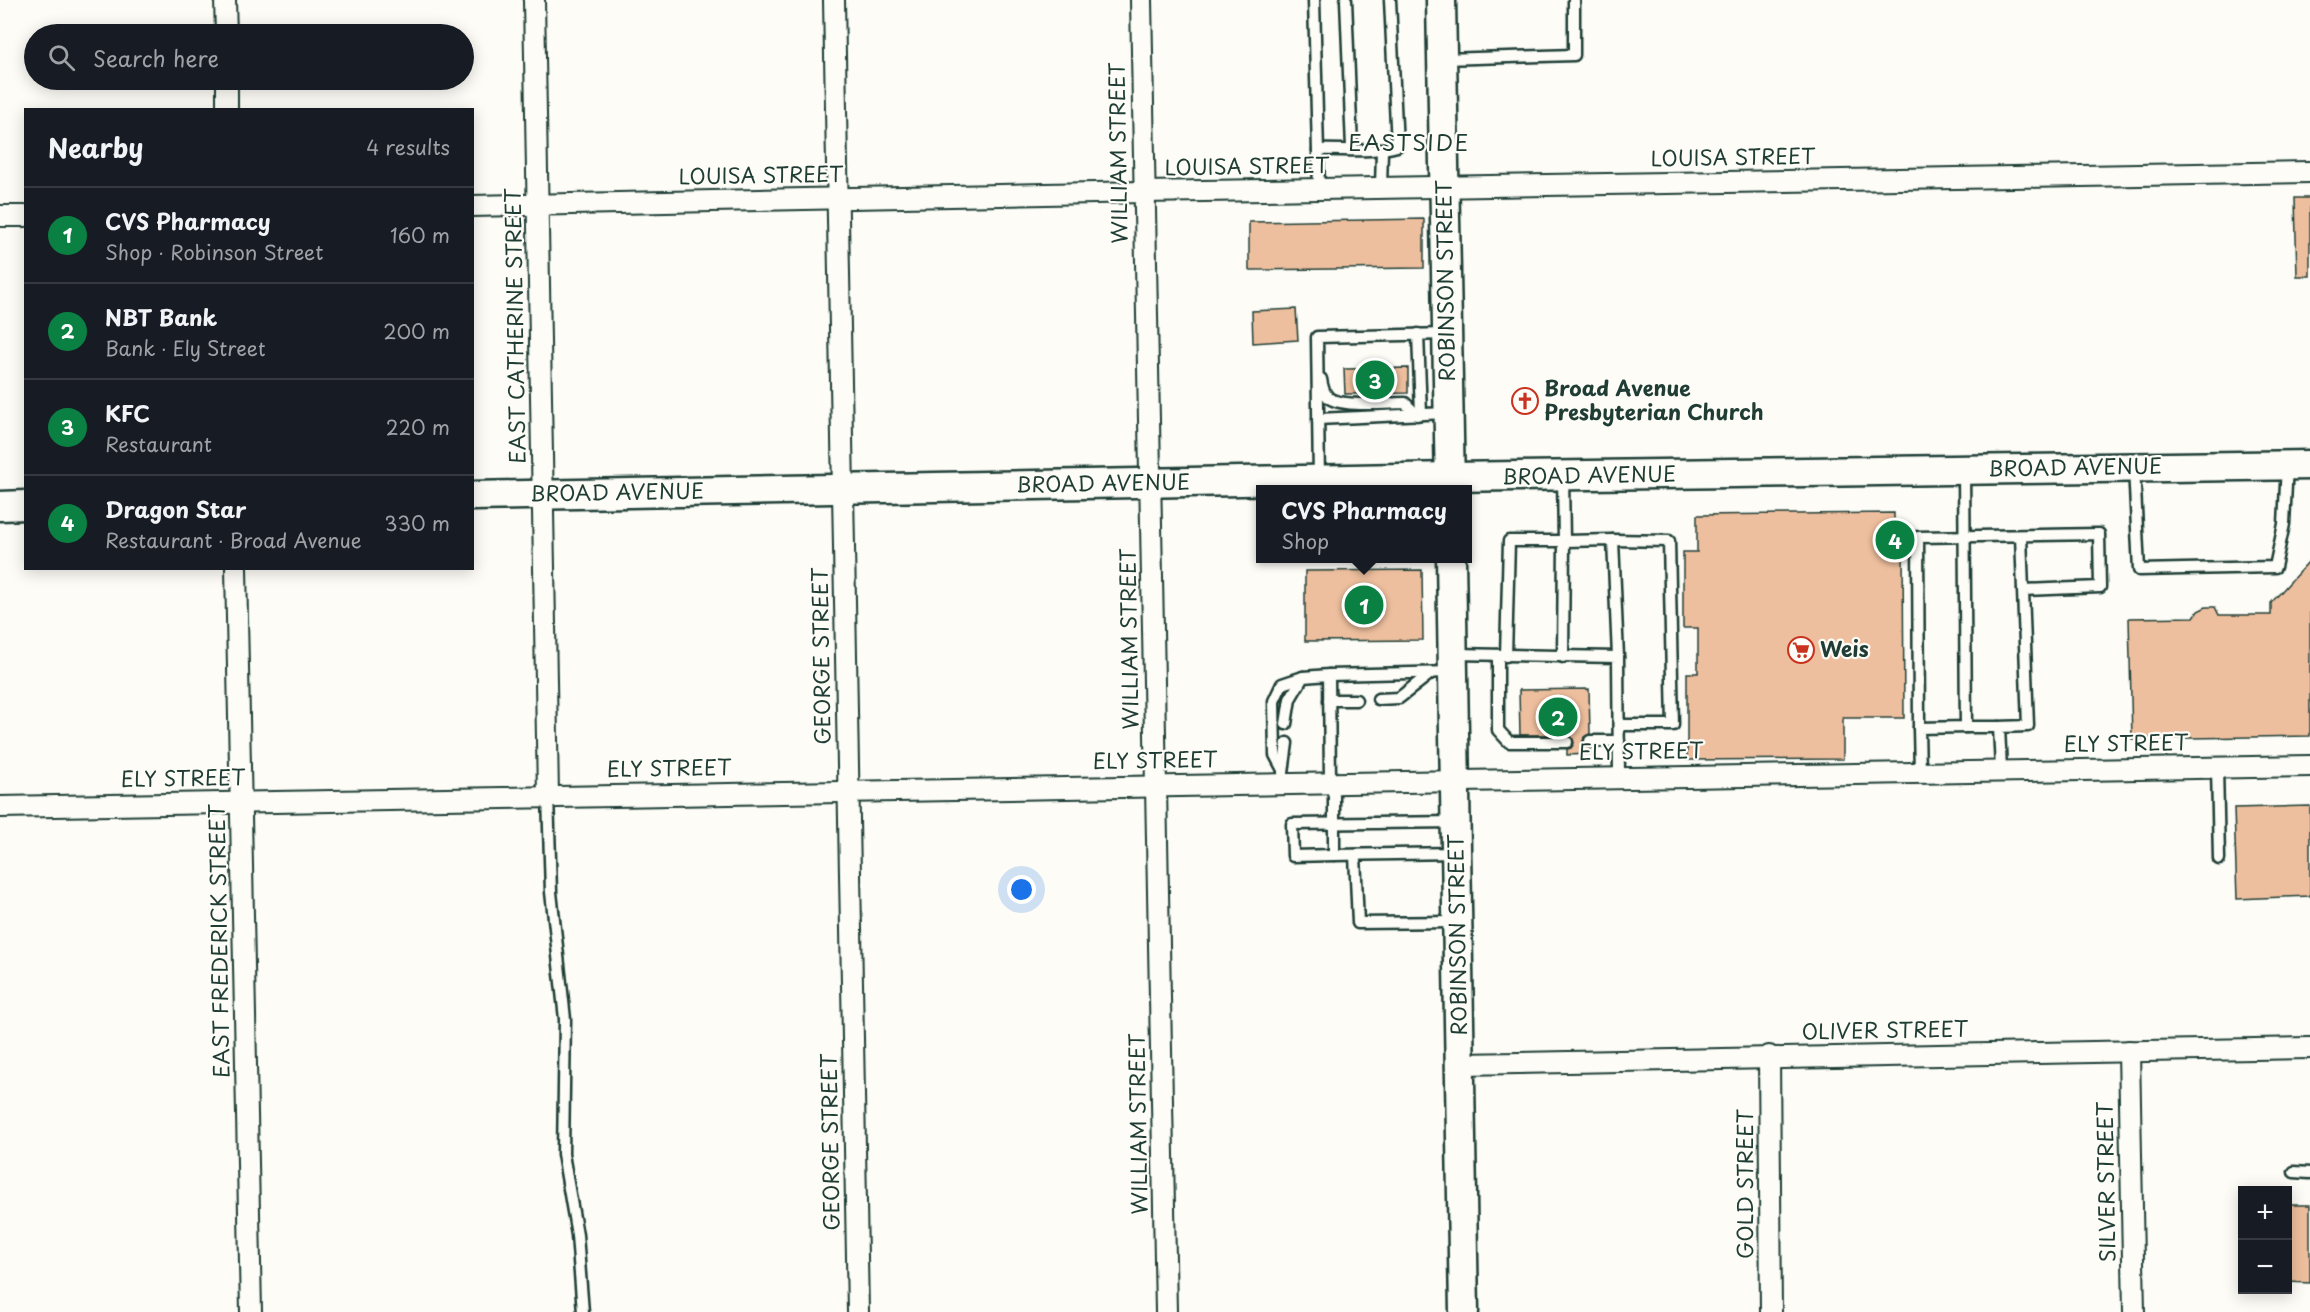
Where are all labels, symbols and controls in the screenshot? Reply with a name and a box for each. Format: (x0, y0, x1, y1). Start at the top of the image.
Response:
search box (24, 24, 474, 90)
icon: search (45, 41, 78, 74)
text: Search here (93, 41, 219, 74)
street label: WILLIAM STREET (1099, 62, 1135, 244)
district label: EASTSIDE (1348, 125, 1470, 158)
text: Nearby (48, 128, 143, 167)
text: 4 results (366, 132, 450, 162)
street label: LOUISA STREET (1650, 139, 1816, 173)
street label: LOUISA STREET (1164, 148, 1330, 182)
street label: LOUISA STREET (678, 157, 844, 191)
street label: ROBINSON STREET (1426, 179, 1462, 382)
street label: EAST CATHERINE STREET (496, 187, 532, 464)
text: CVS Pharmacy (105, 204, 271, 237)
text: 1 (63, 220, 72, 250)
text: 160 m (390, 220, 450, 250)
text: Shop · Robinson Street (105, 237, 324, 267)
text: NBT Bank (105, 300, 217, 333)
text: 2 (60, 316, 75, 346)
text: 200 m (383, 316, 450, 346)
text: Bank · Ely Street (105, 333, 265, 363)
pin: 3 (1356, 358, 1394, 403)
place label: Broad Avenue Presbyterian Church (1544, 371, 1764, 427)
church icon: Broad Avenue Presbyterian Church (1510, 386, 1540, 416)
text: KFC (105, 396, 150, 429)
text: 3 (61, 412, 74, 442)
text: 220 m (386, 412, 450, 442)
text: Restaurant (105, 429, 212, 459)
street label: BROAD AVENUE (1988, 448, 2162, 484)
street label: BROAD AVENUE (1502, 456, 1676, 492)
street label: BROAD AVENUE (1016, 464, 1190, 500)
street label: BROAD AVENUE (530, 473, 704, 509)
popup (1256, 485, 1472, 563)
text: Dragon Star (105, 492, 246, 525)
text: CVS Pharmacy (1281, 493, 1447, 526)
text: 4 (61, 508, 74, 538)
text: 330 m (384, 508, 450, 538)
pin: 4 (1876, 518, 1914, 562)
text: Restaurant · Broad Avenue (105, 525, 362, 555)
text: Shop (1281, 526, 1329, 556)
street label: WILLIAM STREET (1110, 548, 1146, 730)
street label: GEORGE STREET (802, 567, 838, 745)
pin: 1 (1344, 582, 1384, 628)
place label: Weis (1820, 632, 1869, 664)
supermarket icon: Weis (1786, 635, 1816, 665)
pin: 2 (1538, 694, 1578, 740)
street label: ELY STREET (2063, 725, 2189, 759)
street label: ELY STREET (1578, 733, 1704, 767)
street label: ELY STREET (1092, 742, 1218, 776)
street label: ELY STREET (606, 750, 732, 784)
street label: ELY STREET (120, 760, 246, 794)
street label: EAST FREDERICK STREET (200, 803, 236, 1078)
street label: ROBINSON STREET (1438, 833, 1474, 1036)
your location (1007, 875, 1036, 904)
street label: OLIVER STREET (1801, 1012, 1969, 1046)
street label: WILLIAM STREET (1119, 1033, 1155, 1215)
street label: GEORGE STREET (811, 1053, 847, 1231)
street label: SILVER STREET (2088, 1101, 2122, 1262)
street label: GOLD STREET (1728, 1108, 1760, 1259)
map controls (2238, 1186, 2292, 1294)
button: + (2238, 1186, 2292, 1240)
button: − (2238, 1240, 2292, 1294)

